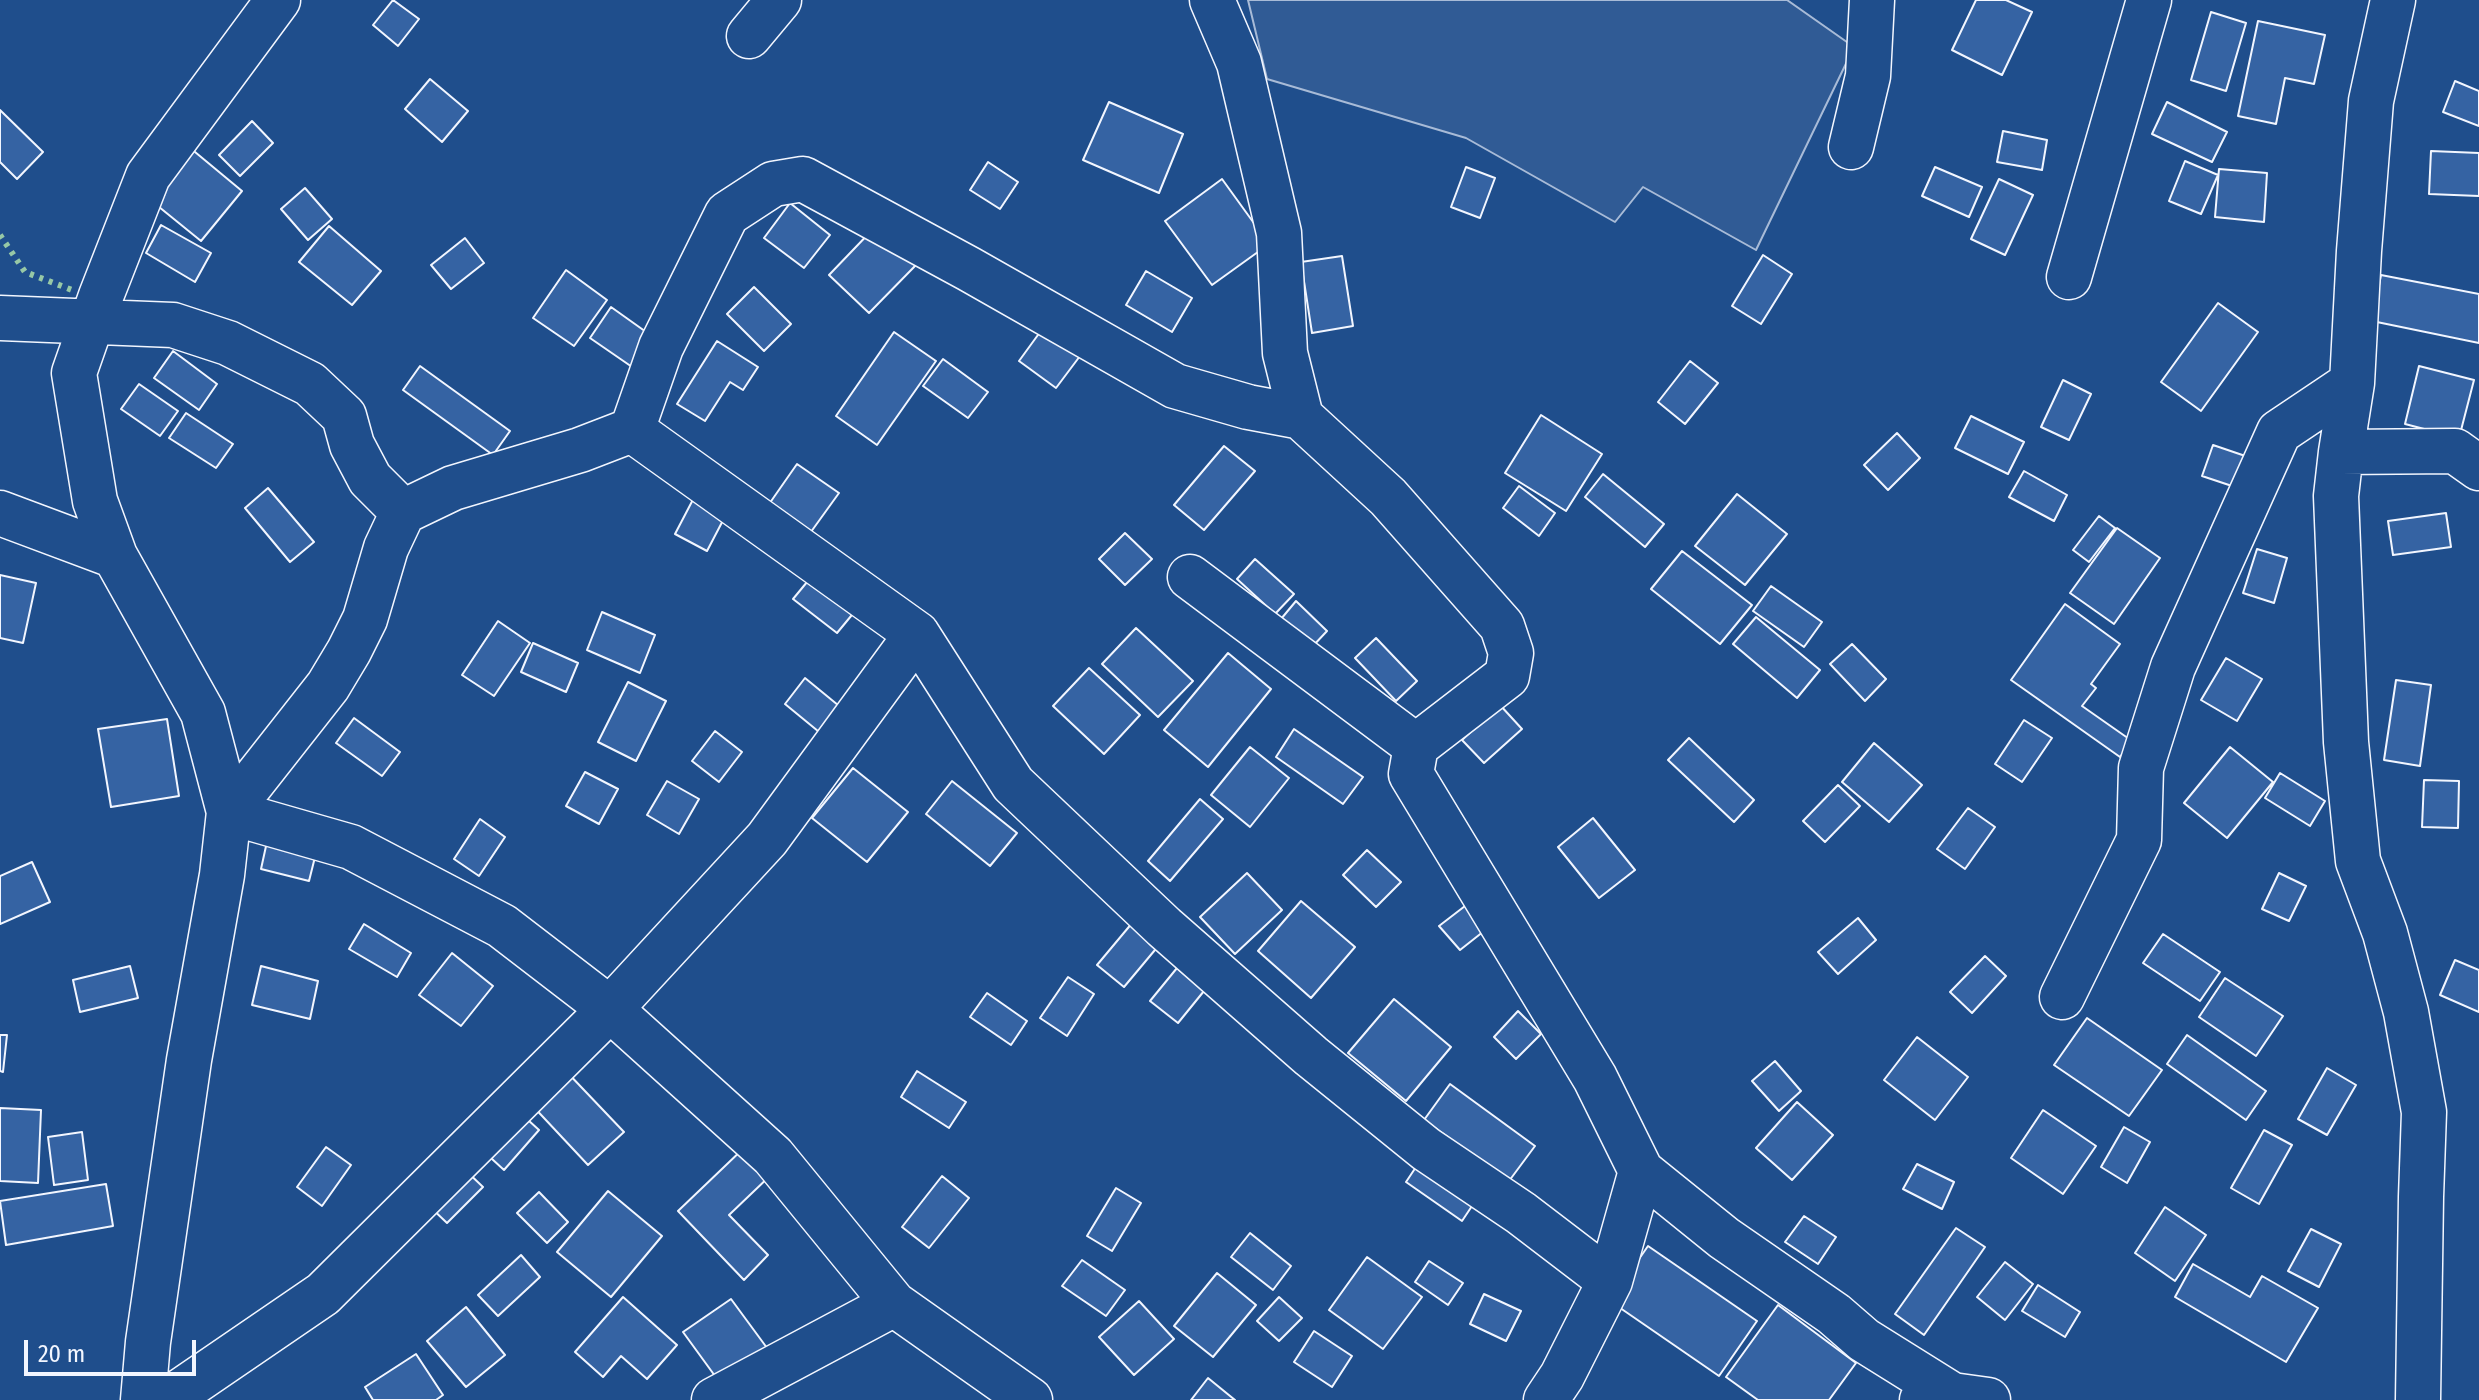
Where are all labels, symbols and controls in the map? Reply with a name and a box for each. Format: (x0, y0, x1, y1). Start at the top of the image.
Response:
scale bar (28, 1324, 200, 1374)
text: 20 m (38, 1340, 85, 1368)

